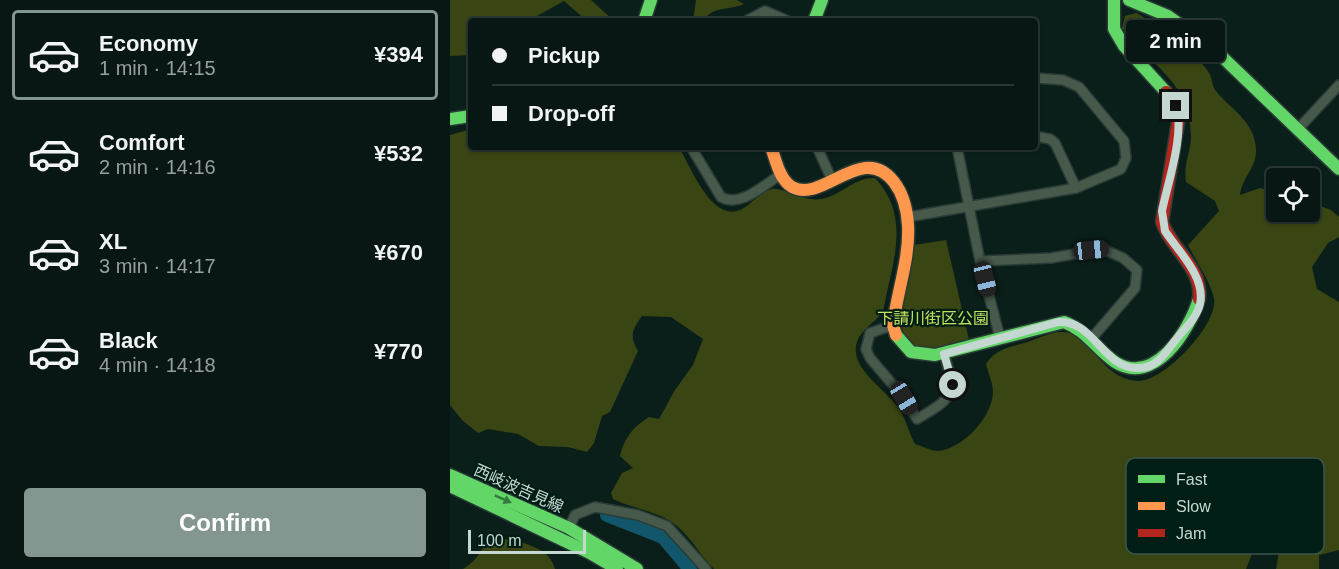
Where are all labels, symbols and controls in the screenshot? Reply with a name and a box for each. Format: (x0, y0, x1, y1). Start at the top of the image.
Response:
callout: 2 min (1126, 19, 1226, 61)
icon: car (27, 28, 81, 82)
text: 2 min (1149, 30, 1202, 52)
text: Economy (99, 31, 198, 56)
text: ¥394 (374, 42, 423, 67)
text: Pickup (528, 43, 600, 68)
text: 1 min · 14:15 (99, 57, 216, 79)
route end (1162, 92, 1189, 119)
text: Drop-off (528, 101, 615, 126)
icon: car (27, 127, 81, 181)
text: Comfort (99, 130, 185, 155)
text: ¥532 (374, 141, 423, 166)
text: 2 min · 14:16 (99, 156, 216, 178)
map controls (1266, 168, 1320, 222)
button: locate (1266, 168, 1320, 222)
icon: car (27, 226, 81, 280)
text: XL (99, 229, 127, 254)
car (1072, 239, 1110, 261)
text: ¥670 (374, 240, 423, 265)
text: 3 min · 14:17 (99, 255, 216, 277)
car (972, 259, 998, 299)
park label: 下請川街区公園 (877, 310, 989, 327)
icon: car (27, 325, 81, 379)
text: Black (99, 328, 158, 353)
text: ¥770 (374, 339, 423, 364)
text: 4 min · 14:18 (99, 354, 216, 376)
route start (939, 371, 966, 398)
car (887, 378, 921, 418)
legend (1126, 458, 1324, 554)
street label: 西岐波吉見線 (471, 461, 566, 516)
text: Fast (1176, 471, 1208, 488)
button: Confirm (24, 488, 426, 557)
one-way arrow (495, 494, 513, 504)
text: Slow (1176, 498, 1211, 515)
text: Jam (1176, 525, 1206, 542)
scale bar (468, 527, 586, 554)
text: 100 m (477, 532, 521, 549)

